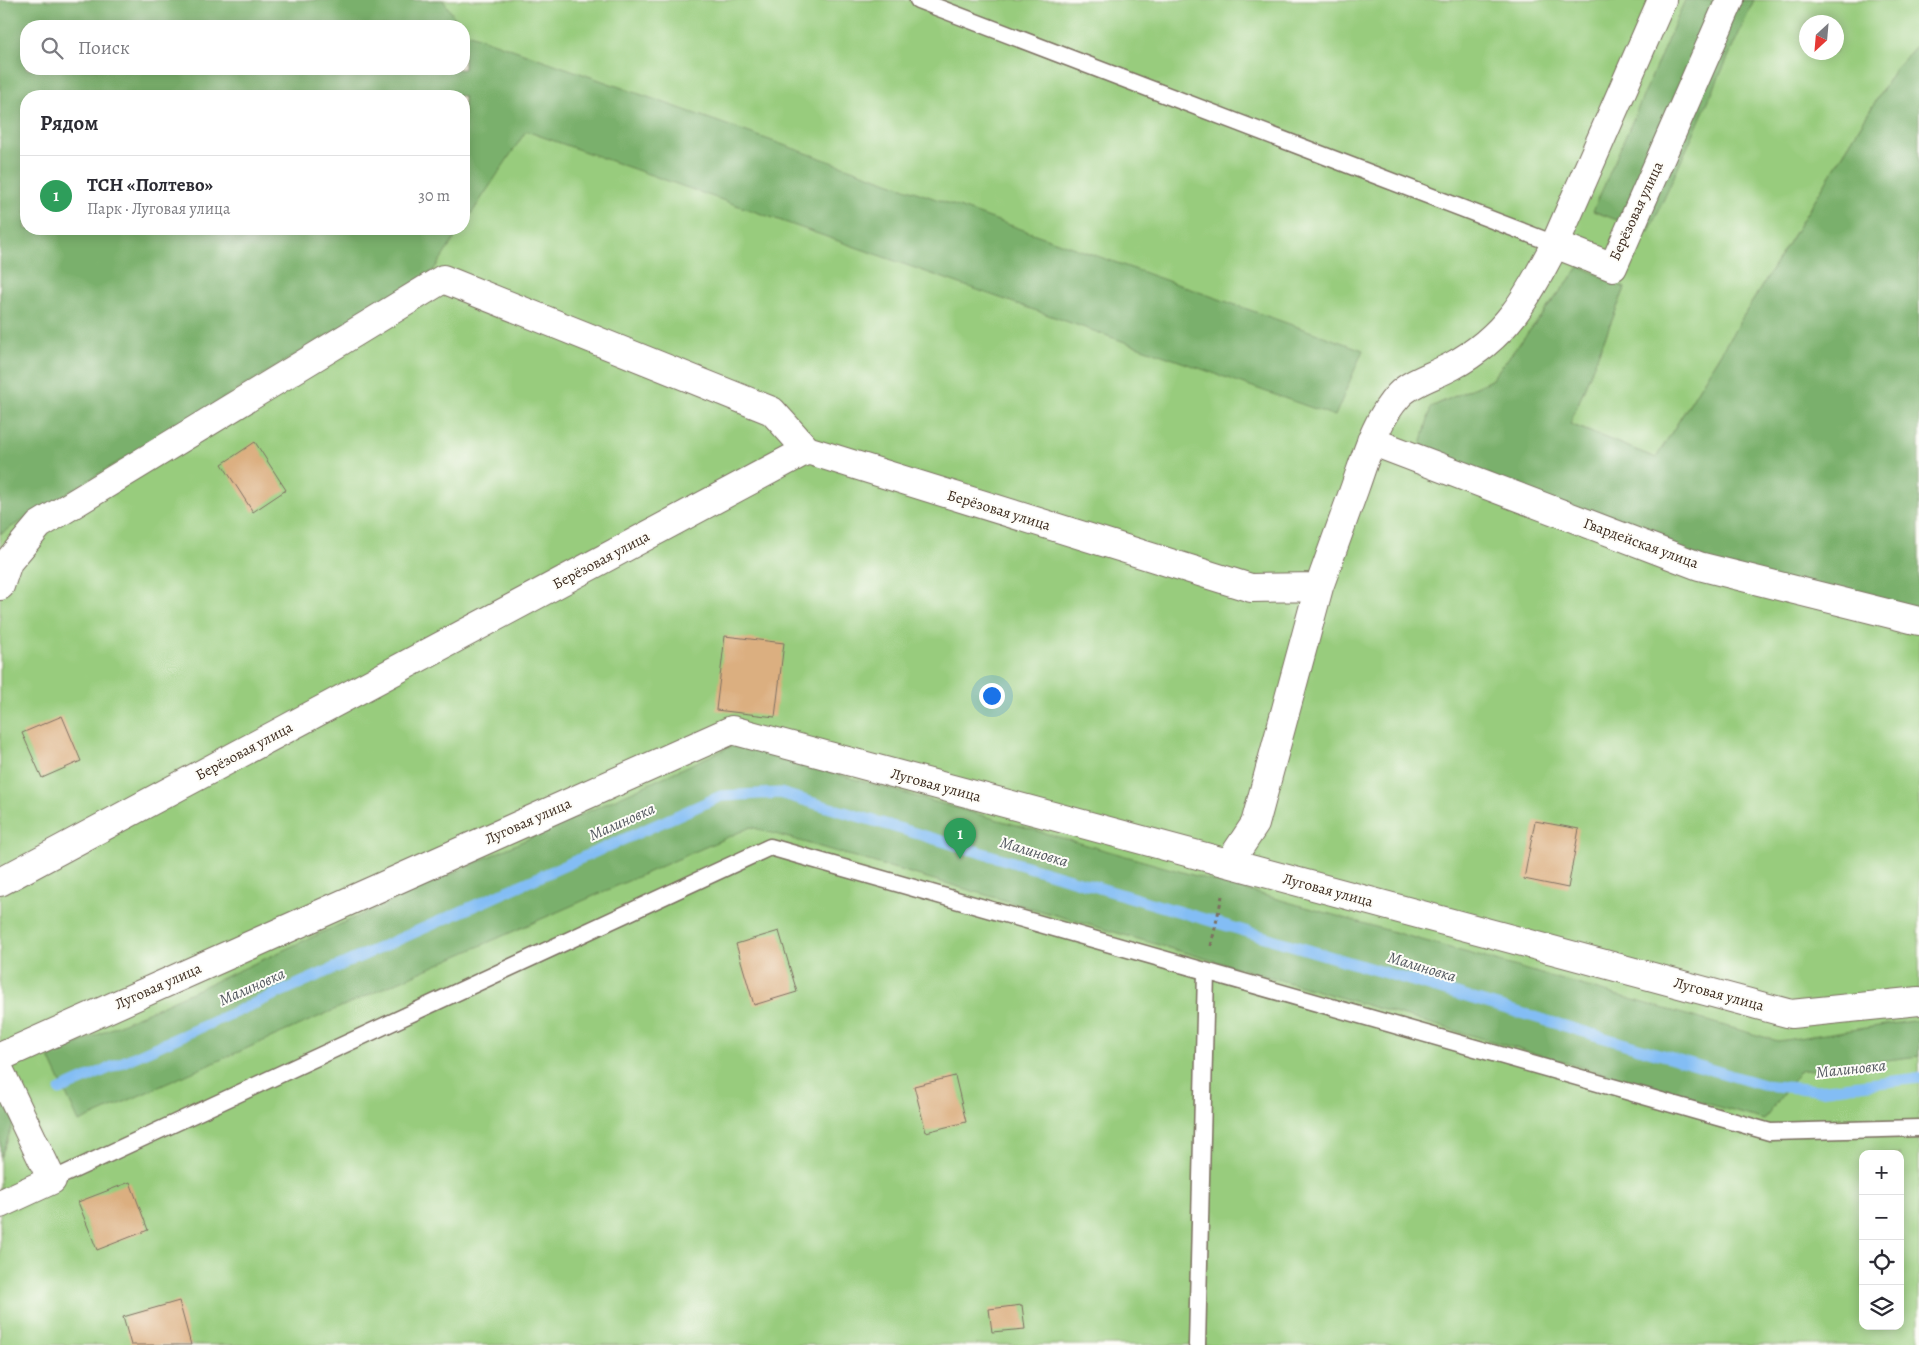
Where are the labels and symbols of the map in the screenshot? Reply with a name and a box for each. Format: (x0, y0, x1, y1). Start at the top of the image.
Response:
north arrow (1799, 15, 1844, 60)
street label: Берёзовая улица (1604, 158, 1668, 264)
street label: Берёзовая улица (945, 485, 1053, 535)
street label: Гвардейская улица (1581, 513, 1701, 573)
street label: Берёзовая улица (549, 526, 653, 594)
your location (979, 683, 1005, 709)
street label: Берёзовая улица (192, 717, 296, 785)
street label: Луговая улица (889, 763, 983, 807)
street label: Луговая улица (482, 793, 574, 849)
water label: Малиновка (585, 798, 659, 846)
pin: 1 (944, 818, 976, 859)
water label: Малиновка (997, 831, 1071, 873)
street label: Луговая улица (1281, 868, 1375, 912)
water label: Малиновка (1385, 946, 1459, 988)
street label: Луговая улица (112, 958, 204, 1014)
water label: Малиновка (215, 963, 289, 1011)
street label: Луговая улица (1672, 972, 1766, 1016)
water label: Малиновка (1815, 1054, 1887, 1084)

